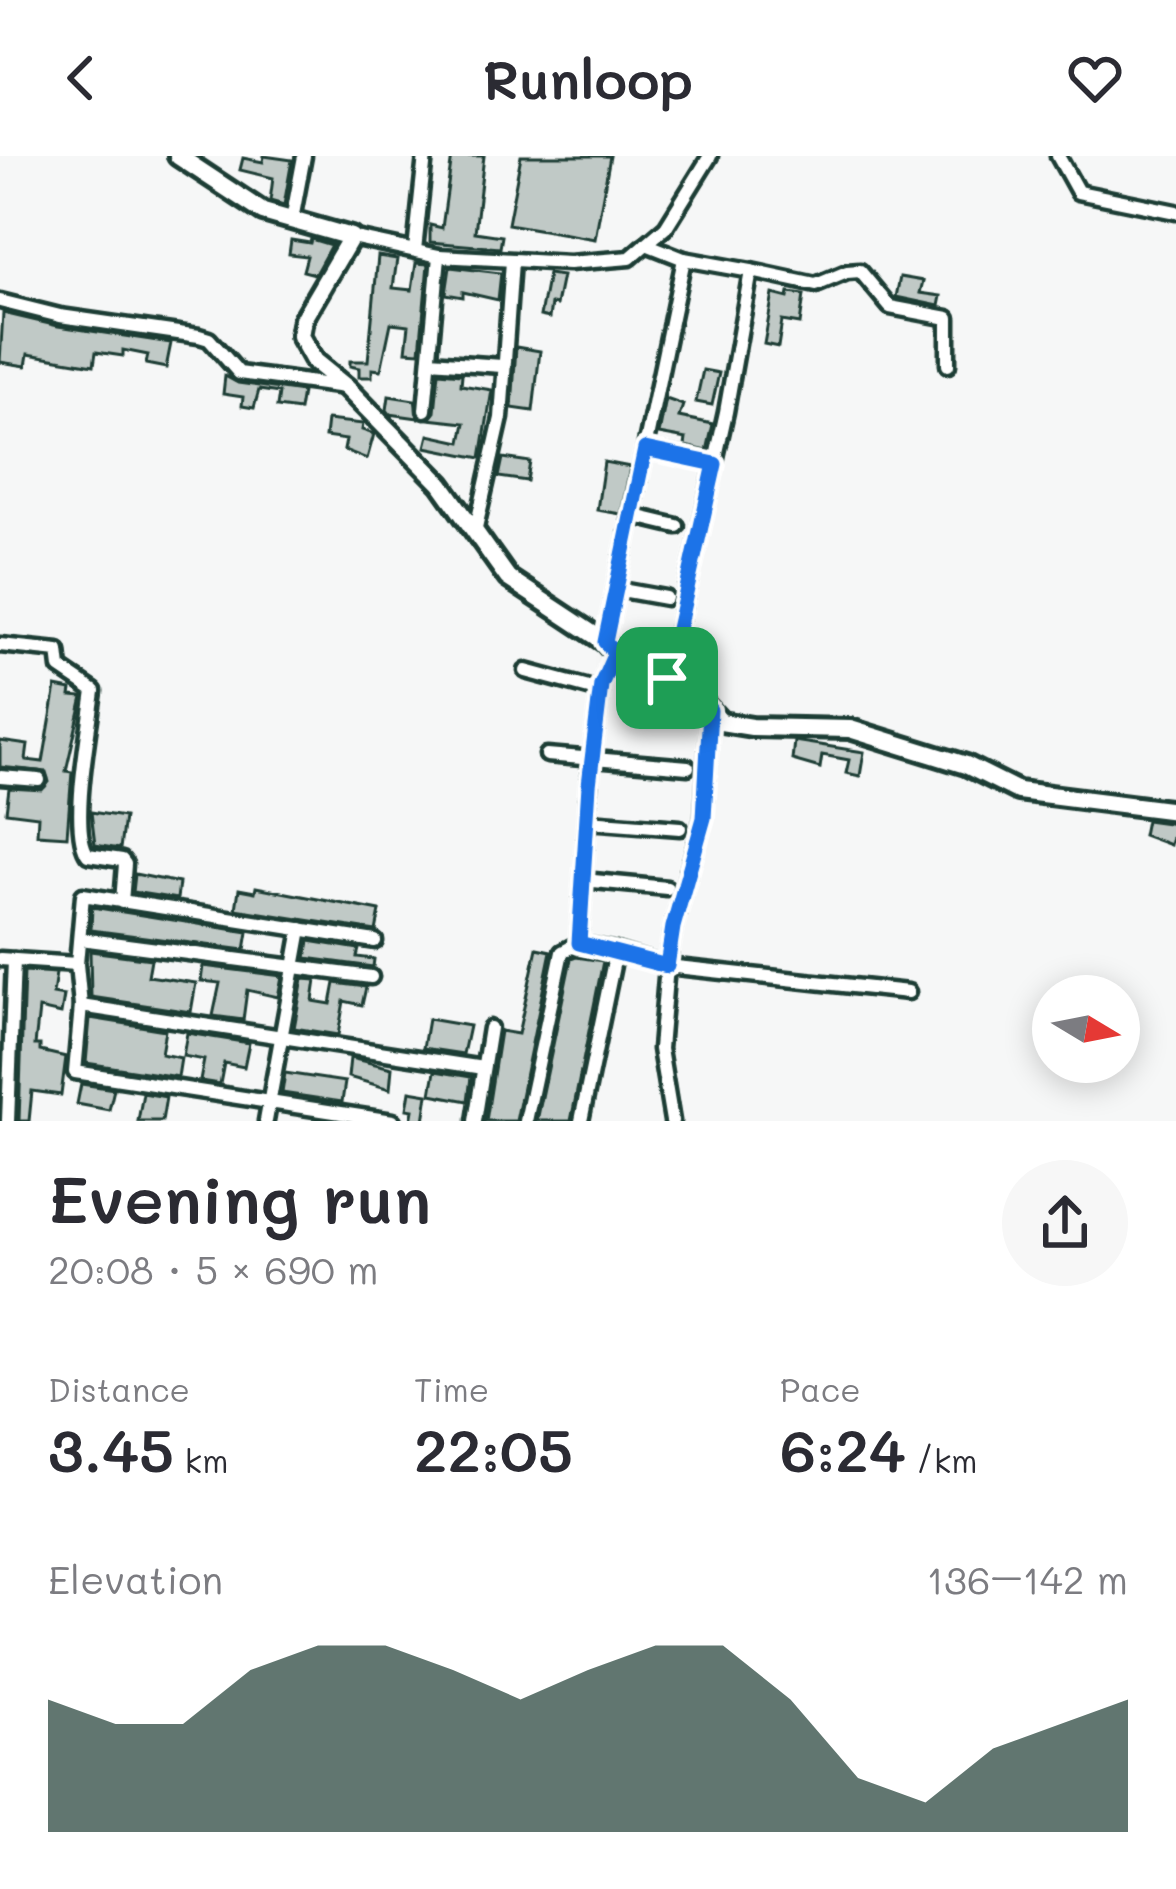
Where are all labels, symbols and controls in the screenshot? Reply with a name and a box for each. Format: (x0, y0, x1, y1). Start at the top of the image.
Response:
text: Runloop (483, 43, 693, 114)
icon: back (48, 45, 114, 111)
icon: heart (1062, 45, 1128, 111)
pin (616, 627, 718, 729)
icon: arrive (634, 645, 700, 711)
north arrow (1032, 975, 1140, 1083)
map controls (1032, 975, 1140, 1083)
text: Evening run (48, 1155, 431, 1241)
button: share (1002, 1160, 1128, 1286)
text: 20:08 · 5 × 690 m (48, 1243, 379, 1294)
text: Distance (48, 1367, 190, 1410)
text: Time (414, 1367, 489, 1410)
text: Pace (780, 1367, 861, 1410)
text: 3.45 (48, 1410, 174, 1488)
text: 22:05 (414, 1410, 573, 1488)
text: 6:24 (780, 1410, 906, 1488)
text: km (174, 1438, 228, 1481)
text: /km (906, 1438, 977, 1481)
text: Elevation (48, 1553, 223, 1604)
text: 136–142 m (927, 1553, 1128, 1604)

